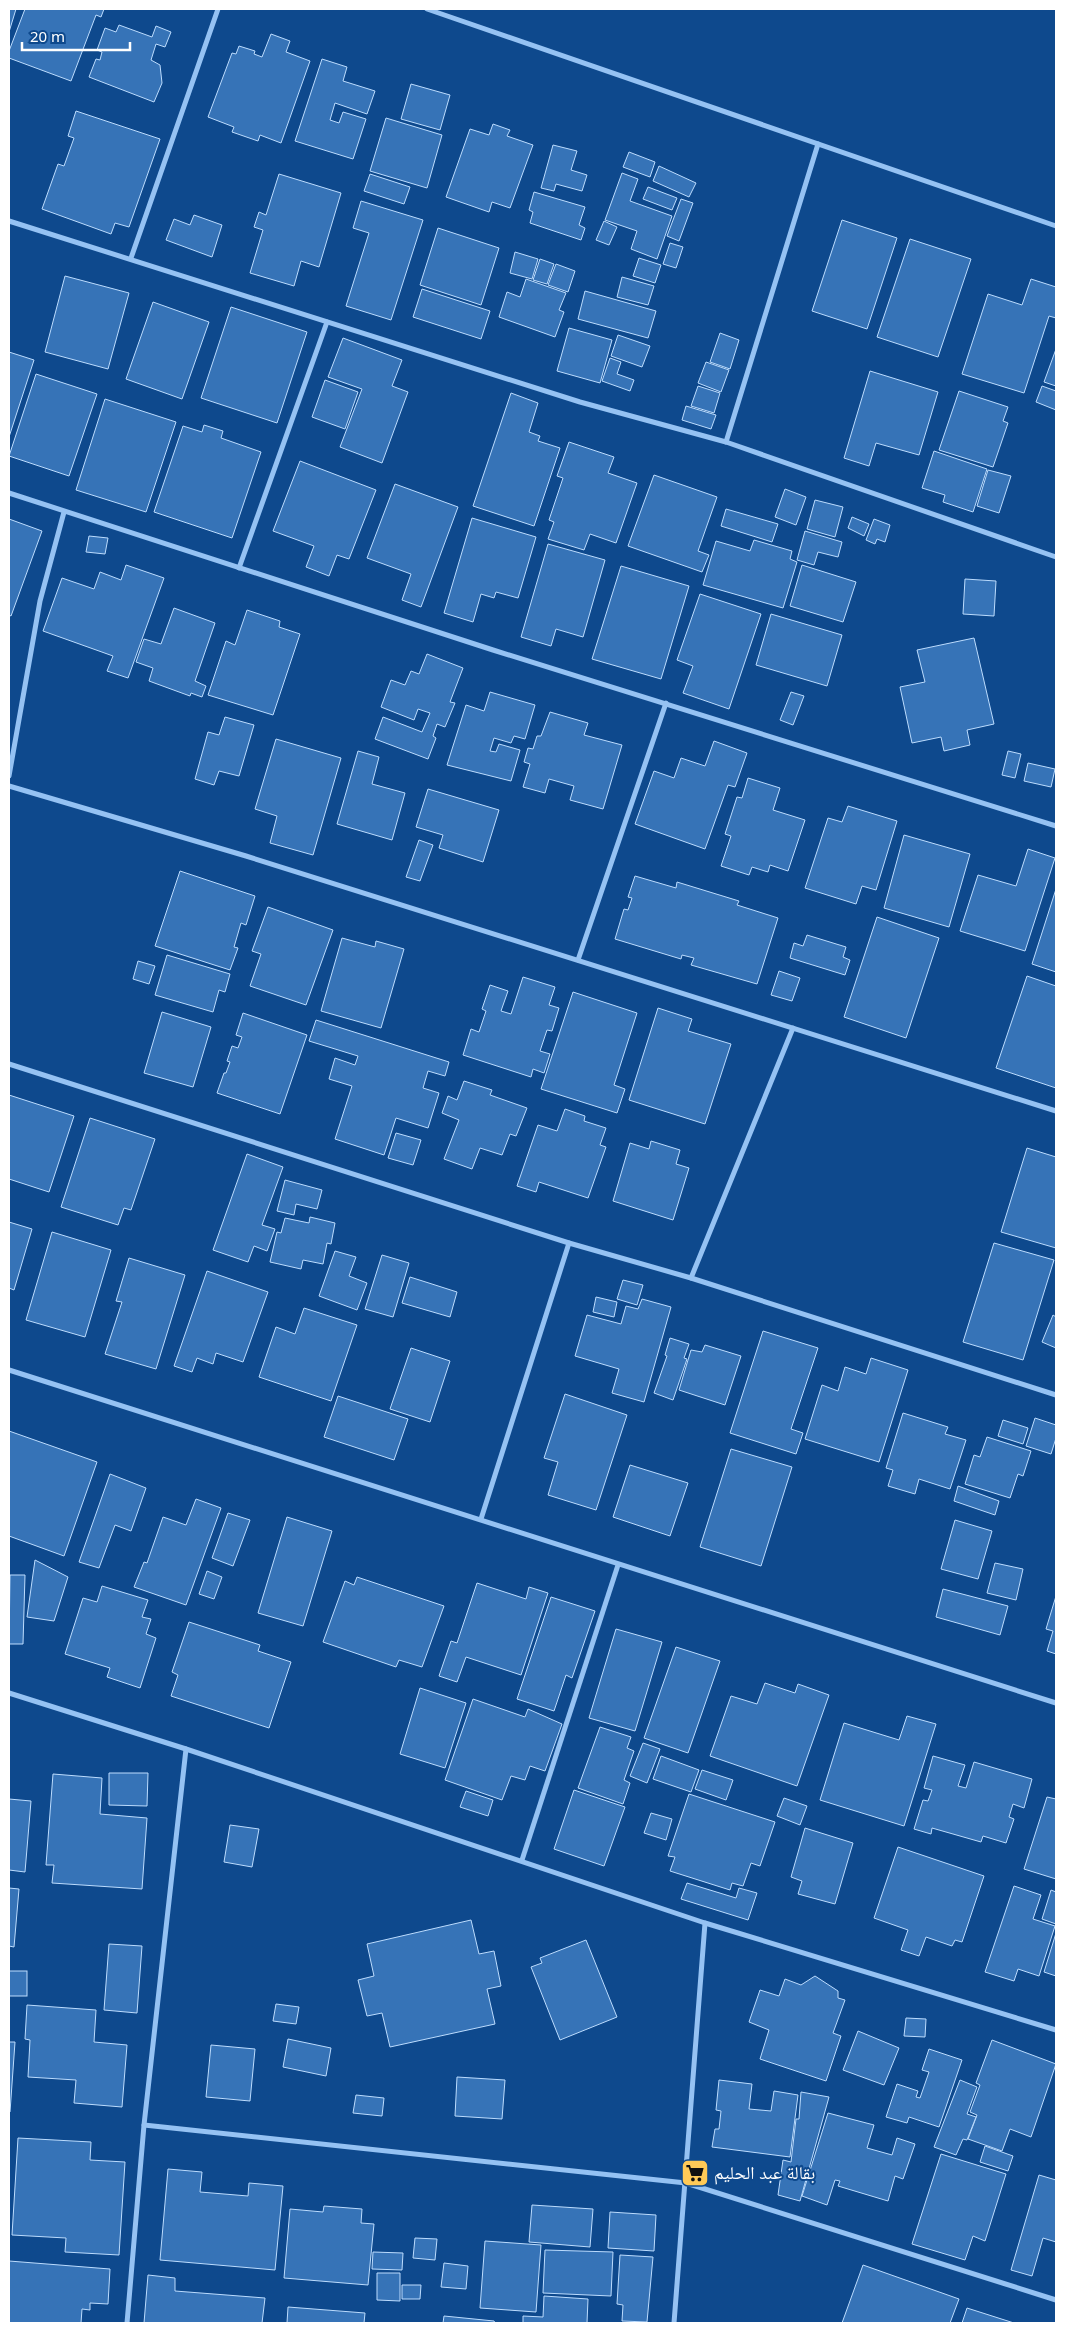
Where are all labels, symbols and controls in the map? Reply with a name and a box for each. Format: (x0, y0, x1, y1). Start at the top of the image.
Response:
scale bar (22, 20, 130, 52)
text: 20 m (30, 26, 65, 46)
supermarket icon: بقالة عبد الحليم (680, 2158, 710, 2188)
place label: بقالة عبد الحليم (714, 2160, 815, 2185)

